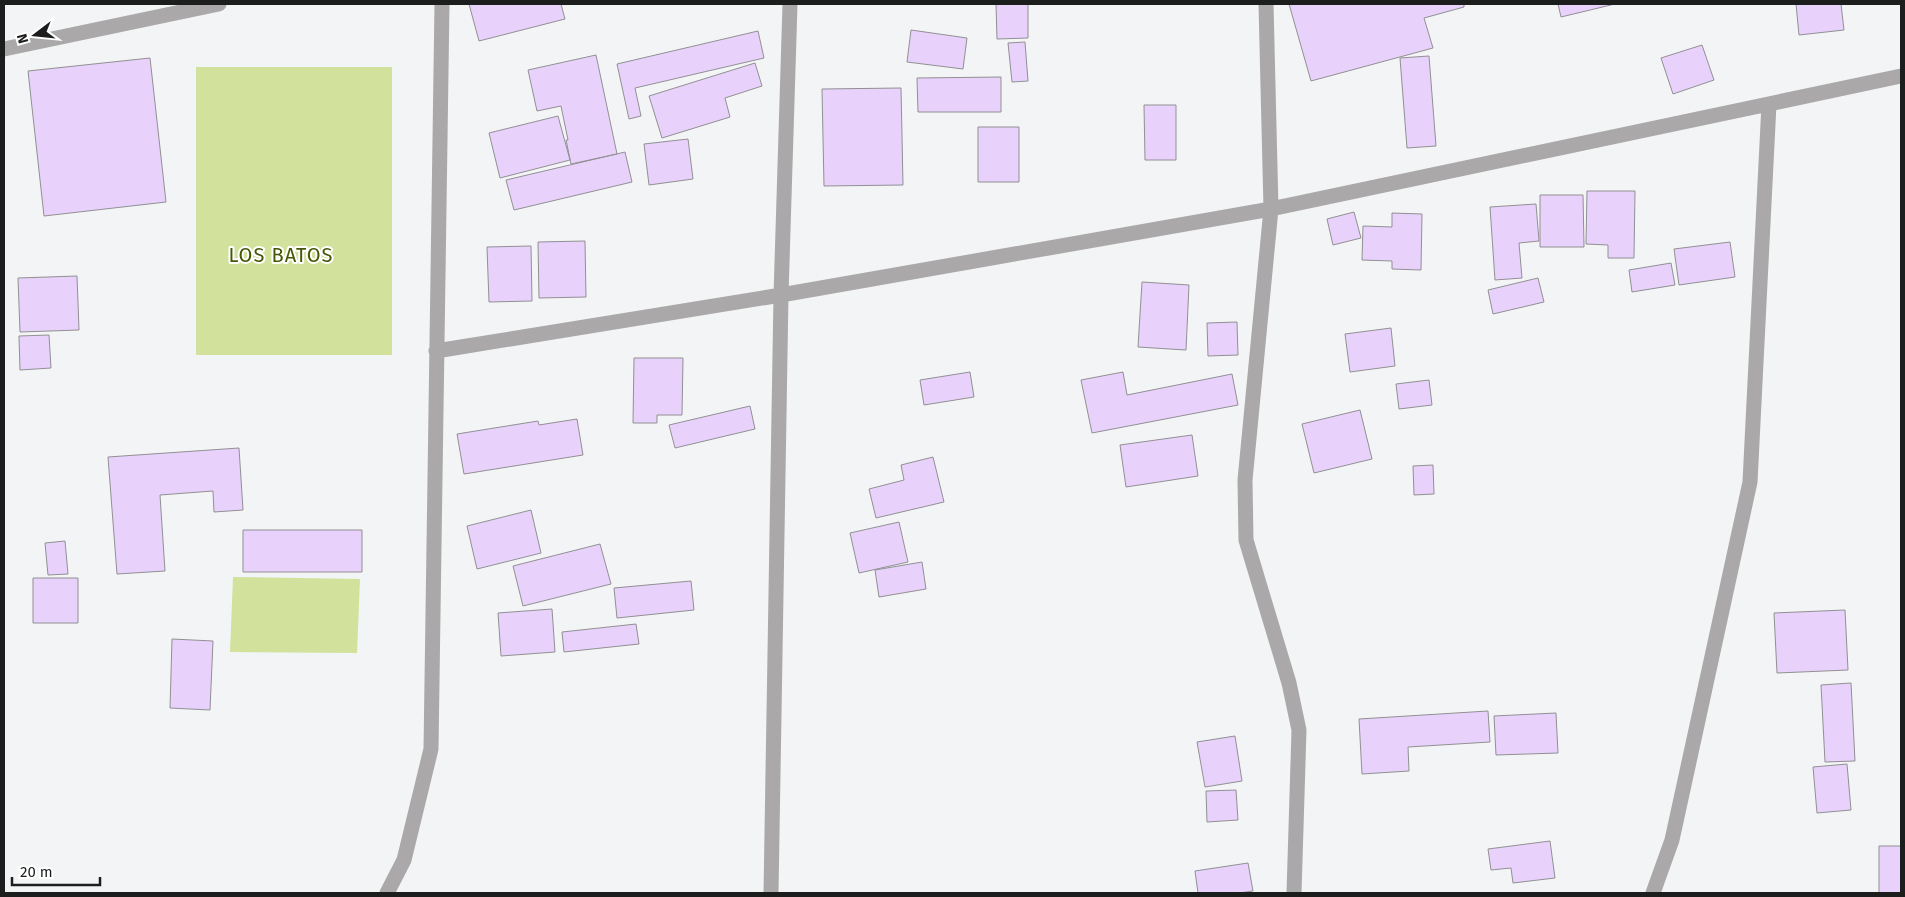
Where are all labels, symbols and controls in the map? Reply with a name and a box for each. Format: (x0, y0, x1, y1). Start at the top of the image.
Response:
north arrow (10, 10, 60, 60)
text: N (14, 32, 32, 45)
district label: LOS BATOS (229, 243, 334, 267)
scale bar (12, 854, 100, 886)
text: 20 m (20, 863, 53, 881)

